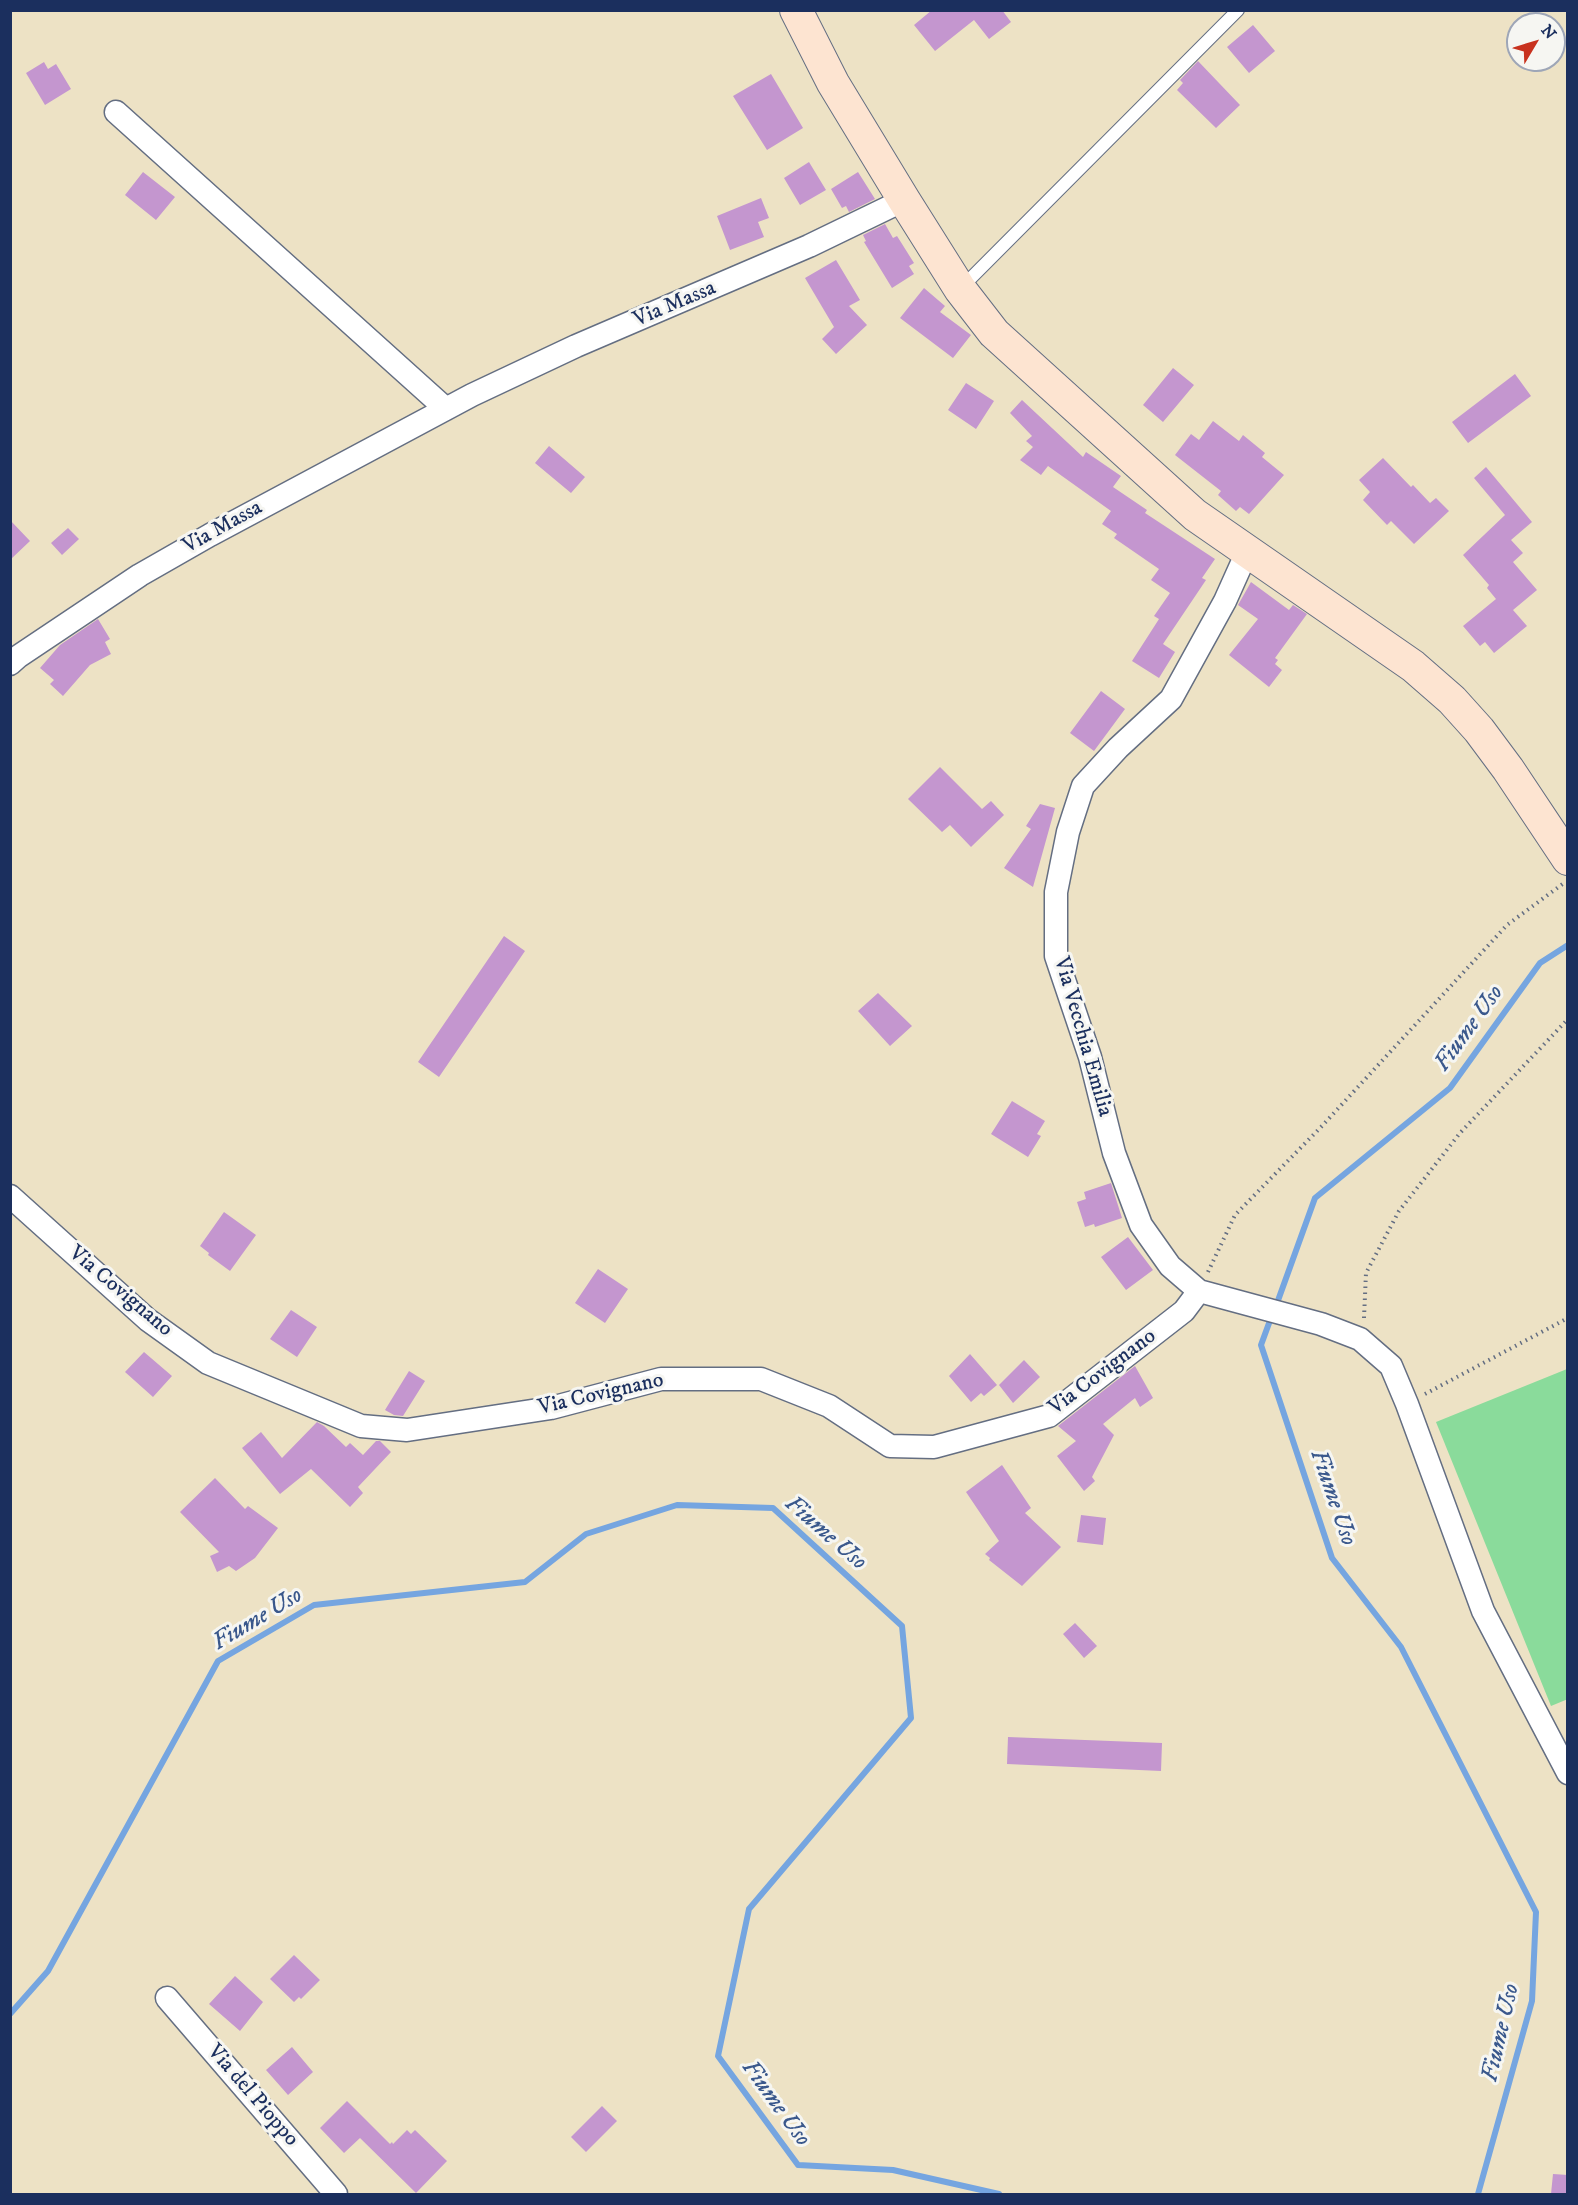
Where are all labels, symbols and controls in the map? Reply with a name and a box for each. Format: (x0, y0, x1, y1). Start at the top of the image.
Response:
north arrow (1506, 12, 1566, 72)
text: N (1537, 21, 1561, 43)
street label: Via Massa (630, 276, 720, 334)
street label: Via Massa (179, 495, 267, 561)
street label: Via Vecchia Emilia (1047, 954, 1117, 1120)
water label: Fiume Uso (1429, 980, 1511, 1078)
street label: Via Covignano (63, 1241, 177, 1343)
street label: Via Covignano (1044, 1324, 1162, 1422)
street label: Via Covignano (536, 1368, 666, 1422)
water label: Fiume Uso (1302, 1446, 1362, 1550)
water label: Fiume Uso (778, 1490, 872, 1578)
water label: Fiume Uso (208, 1582, 308, 1658)
water label: Fiume Uso (1477, 1981, 1527, 2085)
street label: Via del Pioppo (200, 2039, 304, 2153)
water label: Fiume Uso (734, 2055, 816, 2153)

